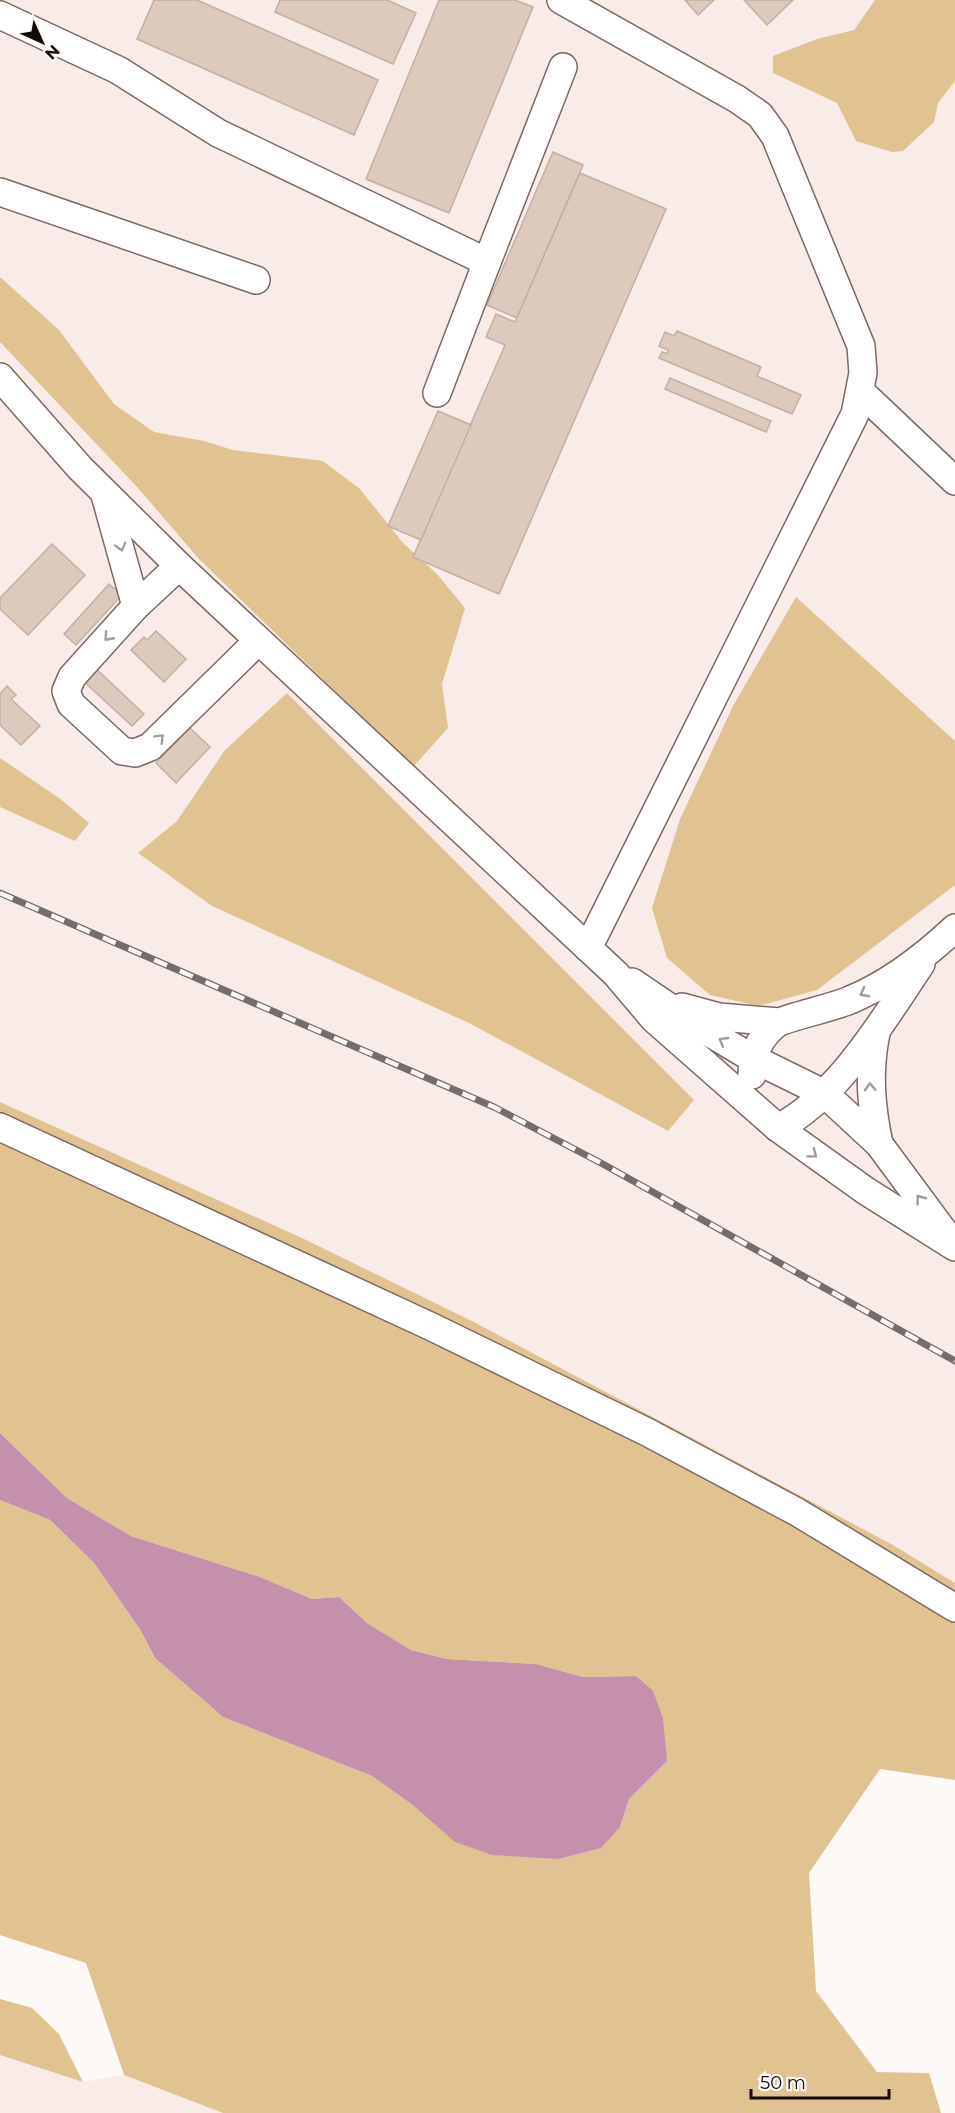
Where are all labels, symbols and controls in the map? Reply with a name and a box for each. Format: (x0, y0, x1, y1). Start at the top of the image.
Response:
north arrow (12, 12, 72, 72)
text: N (41, 41, 64, 64)
one-way arrow (114, 541, 126, 552)
one-way arrow (104, 630, 115, 641)
one-way arrow (152, 735, 163, 746)
one-way arrow (859, 986, 870, 998)
one-way arrow (719, 1037, 729, 1049)
one-way arrow (864, 1082, 877, 1091)
one-way arrow (807, 1147, 818, 1158)
one-way arrow (916, 1195, 927, 1206)
scale bar (751, 2062, 889, 2100)
text: 50 m (760, 2072, 806, 2094)

